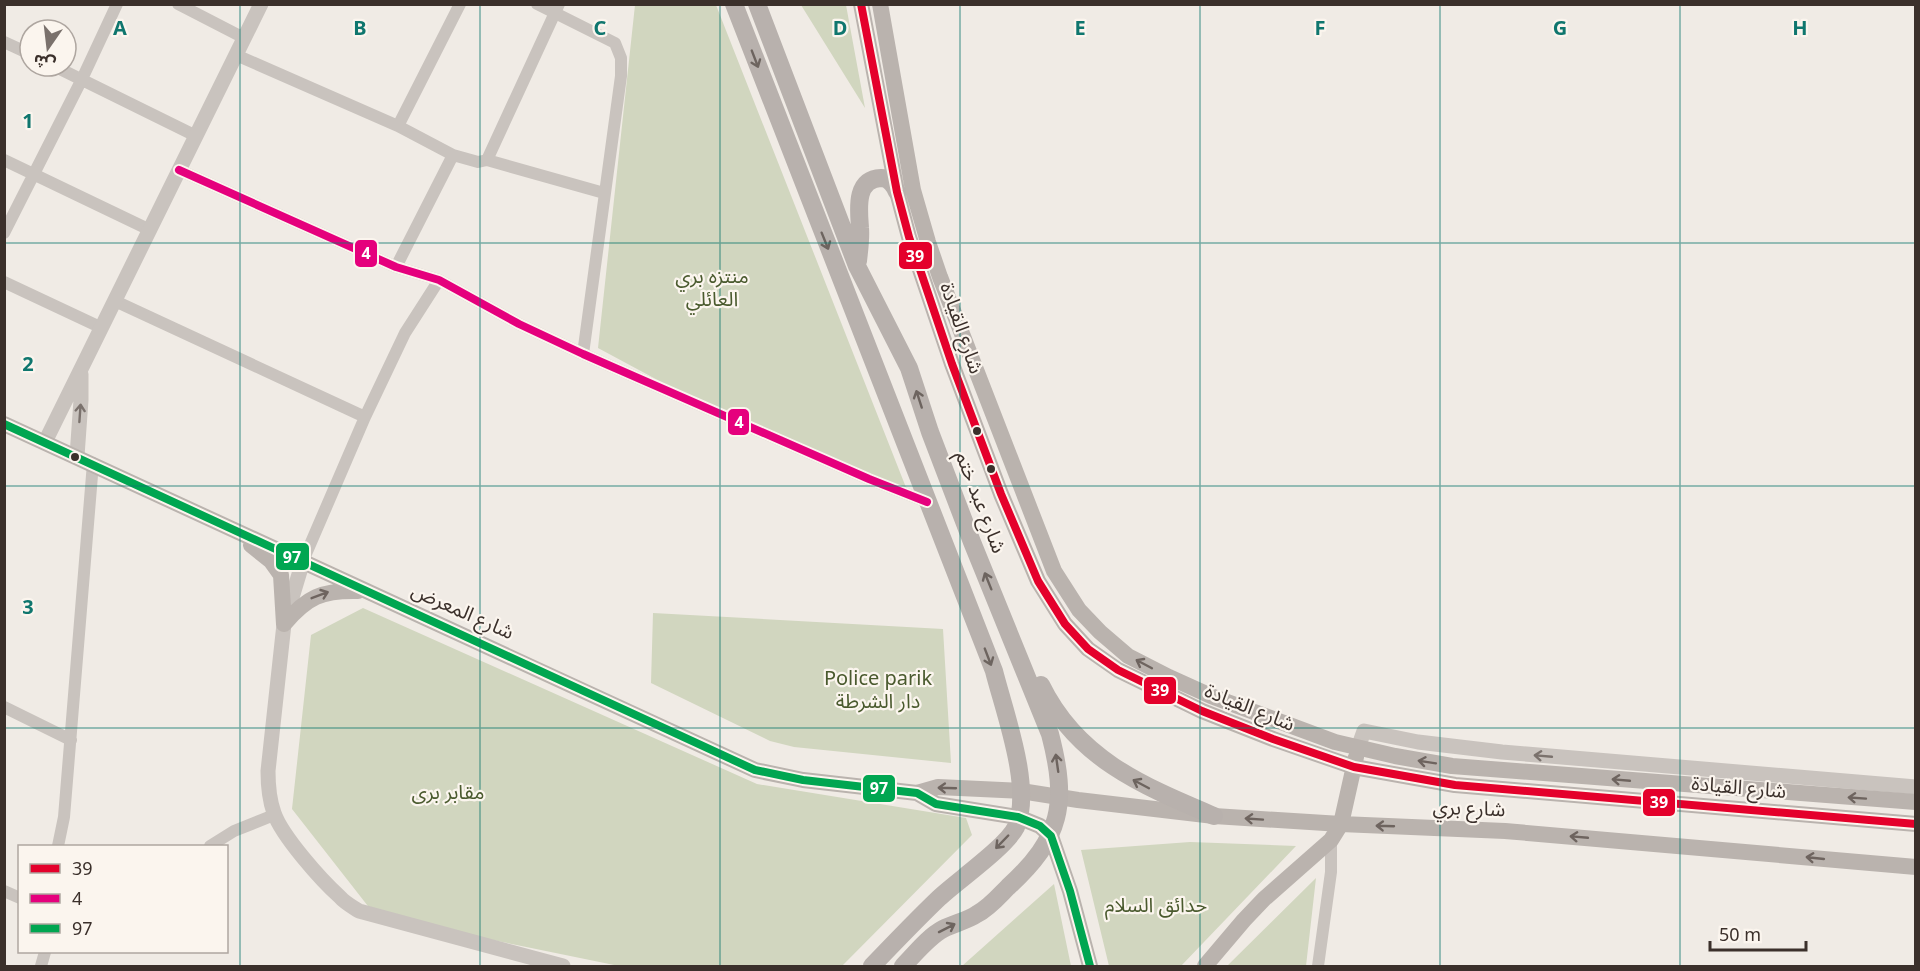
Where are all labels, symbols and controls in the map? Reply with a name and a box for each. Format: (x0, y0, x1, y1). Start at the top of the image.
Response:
text: A (113, 14, 127, 41)
text: B (353, 14, 367, 41)
text: C (594, 14, 607, 41)
text: D (833, 14, 847, 41)
text: E (1074, 14, 1086, 41)
text: F (1315, 14, 1325, 41)
text: G (1553, 14, 1567, 41)
text: H (1792, 14, 1808, 41)
north arrow (18, 18, 78, 78)
text: ش (31, 49, 58, 76)
one-way arrow (750, 49, 761, 68)
text: 1 (22, 107, 34, 134)
one-way arrow (820, 231, 831, 250)
line badge: 4 (354, 239, 378, 268)
line badge: 39 (898, 241, 933, 270)
text: 4 (361, 242, 371, 264)
text: 39 (906, 245, 924, 267)
park label: منتزه بري العائلي (675, 262, 749, 315)
street label: شارع القيادة (932, 279, 991, 378)
text: 2 (22, 350, 34, 377)
one-way arrow (913, 390, 924, 409)
one-way arrow (75, 404, 86, 424)
line badge: 4 (727, 408, 750, 436)
text: 4 (734, 411, 744, 433)
unlabelled marker (971, 425, 983, 437)
street label: شارع عبد ختم (948, 447, 1013, 558)
unlabelled marker (69, 451, 81, 463)
unlabelled marker (985, 463, 997, 475)
line badge: 97 (275, 542, 310, 571)
text: 97 (283, 546, 301, 568)
one-way arrow (982, 573, 993, 591)
street label: شارع المعرض (407, 576, 519, 647)
one-way arrow (310, 589, 329, 600)
text: 3 (22, 593, 34, 620)
one-way arrow (984, 647, 995, 666)
one-way arrow (1136, 658, 1154, 669)
park label: Police parik دار الشرطة (824, 664, 932, 714)
line badge: 39 (1143, 676, 1177, 705)
street label: شارع القيادة (1200, 676, 1299, 739)
text: 39 (1151, 679, 1169, 701)
one-way arrow (1534, 750, 1554, 761)
one-way arrow (1051, 754, 1062, 774)
one-way arrow (1417, 756, 1437, 767)
street label: شارع القيادة (1690, 769, 1788, 806)
line badge: 97 (862, 774, 896, 803)
one-way arrow (1611, 774, 1631, 785)
text: 97 (870, 777, 888, 799)
park label: مقابر برى (411, 778, 485, 805)
one-way arrow (1133, 778, 1151, 789)
one-way arrow (938, 782, 958, 794)
line badge: 39 (1642, 788, 1676, 817)
text: 39 (1650, 791, 1668, 813)
one-way arrow (1848, 792, 1868, 803)
street label: شارع بري (1432, 793, 1506, 825)
one-way arrow (1245, 813, 1265, 824)
one-way arrow (1375, 820, 1395, 832)
one-way arrow (1570, 831, 1590, 842)
one-way arrow (995, 835, 1010, 850)
legend (18, 845, 228, 953)
one-way arrow (1806, 852, 1826, 863)
text: 39 (72, 856, 93, 880)
text: 4 (72, 886, 82, 910)
park label: حدائق السلام (1105, 891, 1207, 920)
scale bar (1710, 914, 1806, 952)
text: 97 (72, 916, 93, 940)
one-way arrow (937, 922, 955, 934)
text: 50 m (1719, 922, 1761, 946)

